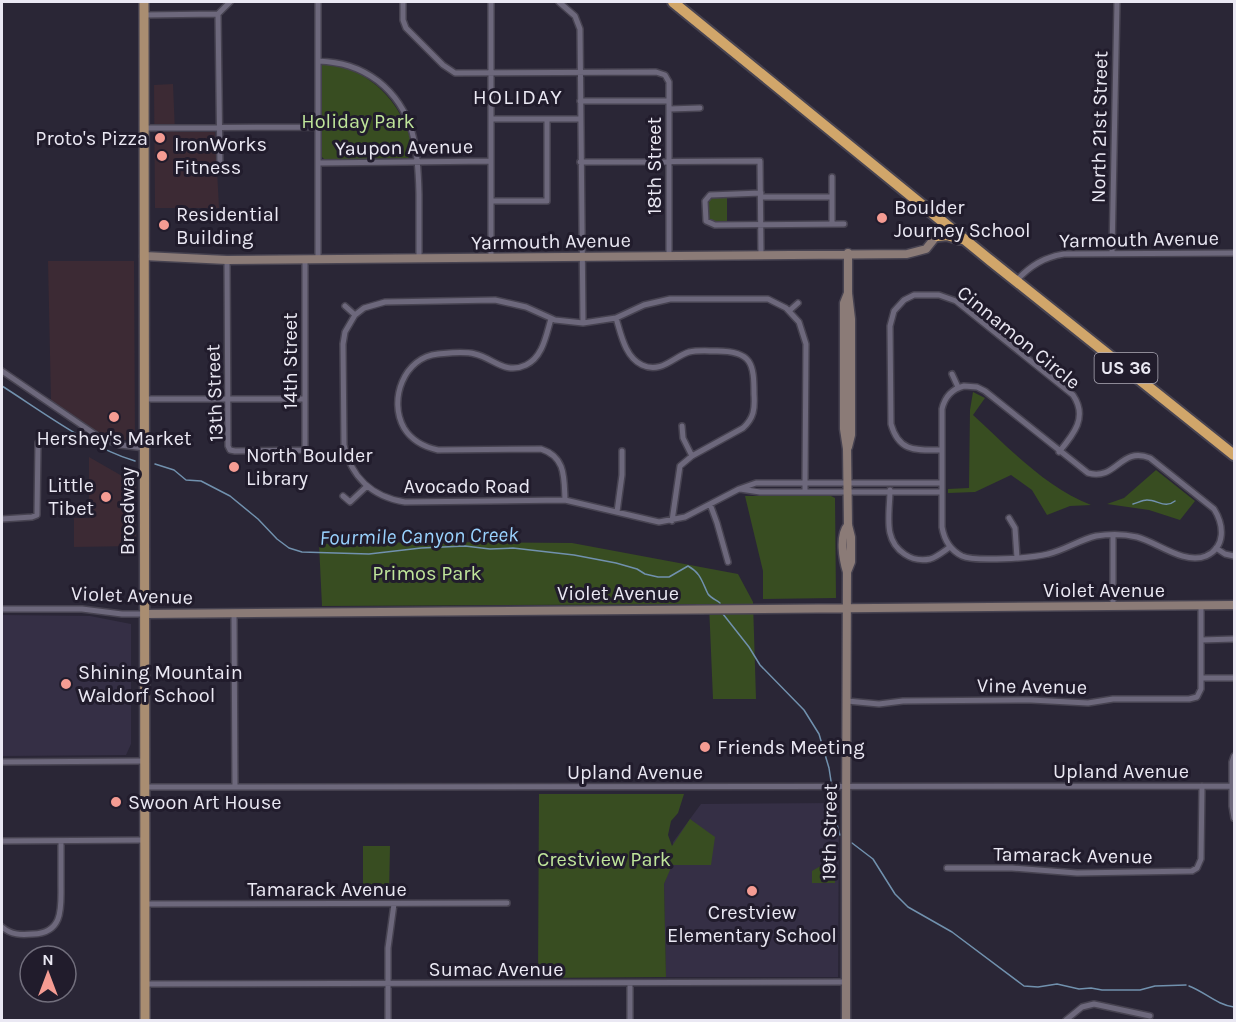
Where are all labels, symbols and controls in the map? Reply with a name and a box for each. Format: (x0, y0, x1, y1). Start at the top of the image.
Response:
street label: North 21st Street (1087, 50, 1112, 203)
district label: HOLIDAY (473, 85, 563, 109)
park label: Holiday Park (301, 110, 415, 133)
street label: 18th Street (643, 116, 666, 215)
place label: Proto's Pizza (35, 127, 148, 150)
marker: Proto's Pizza (153, 131, 167, 145)
place label: IronWorks Fitness (174, 133, 267, 179)
street label: Yaupon Avenue (335, 135, 473, 160)
marker: IronWorks Fitness (155, 149, 169, 163)
place label: Boulder Journey School (894, 196, 1031, 242)
place label: Residential Building (176, 203, 279, 249)
marker: Boulder Journey School (875, 211, 889, 225)
marker: Residential Building (157, 218, 171, 232)
street label: Yarmouth Avenue (1059, 227, 1219, 252)
street label: Yarmouth Avenue (471, 229, 631, 254)
street label: Cinnamon Circle (953, 281, 1085, 394)
street label: 14th Street (279, 312, 302, 410)
street label: 13th Street (201, 343, 228, 442)
road number: US 36 (1094, 353, 1158, 383)
marker: Hershey's Market (107, 410, 121, 424)
place label: Hershey's Market (36, 427, 192, 450)
place label: North Boulder Library (246, 444, 373, 490)
marker: North Boulder Library (227, 460, 241, 474)
street label: Broadway (116, 467, 139, 555)
place label: Little Tibet (48, 474, 94, 520)
street label: Avocado Road (404, 475, 530, 498)
marker: Little Tibet (99, 490, 113, 504)
water label: Fourmile Canyon Creek (319, 522, 519, 550)
park label: Primos Park (372, 562, 482, 585)
street label: Violet Avenue (1043, 579, 1165, 602)
street label: Violet Avenue (71, 582, 193, 609)
street label: Violet Avenue (557, 582, 679, 605)
place label: Shining Mountain Waldorf School (78, 661, 243, 707)
street label: Vine Avenue (977, 674, 1087, 699)
marker: Shining Mountain Waldorf School (59, 677, 73, 691)
place label: Friends Meeting (717, 736, 864, 759)
marker: Friends Meeting (698, 740, 712, 754)
street label: Upland Avenue (1053, 760, 1189, 783)
street label: Upland Avenue (567, 761, 703, 784)
street label: 19th Street (817, 783, 842, 881)
place label: Swoon Art House (128, 791, 281, 814)
marker: Swoon Art House (109, 795, 123, 809)
street label: Tamarack Avenue (993, 843, 1153, 868)
park label: Crestview Park (537, 848, 671, 871)
street label: Tamarack Avenue (247, 878, 407, 901)
marker: Crestview Elementary School (745, 884, 759, 898)
place label: Crestview Elementary School (667, 901, 837, 947)
north arrow (18, 944, 78, 1004)
text: N (42, 950, 54, 969)
street label: Sumac Avenue (429, 958, 563, 981)

